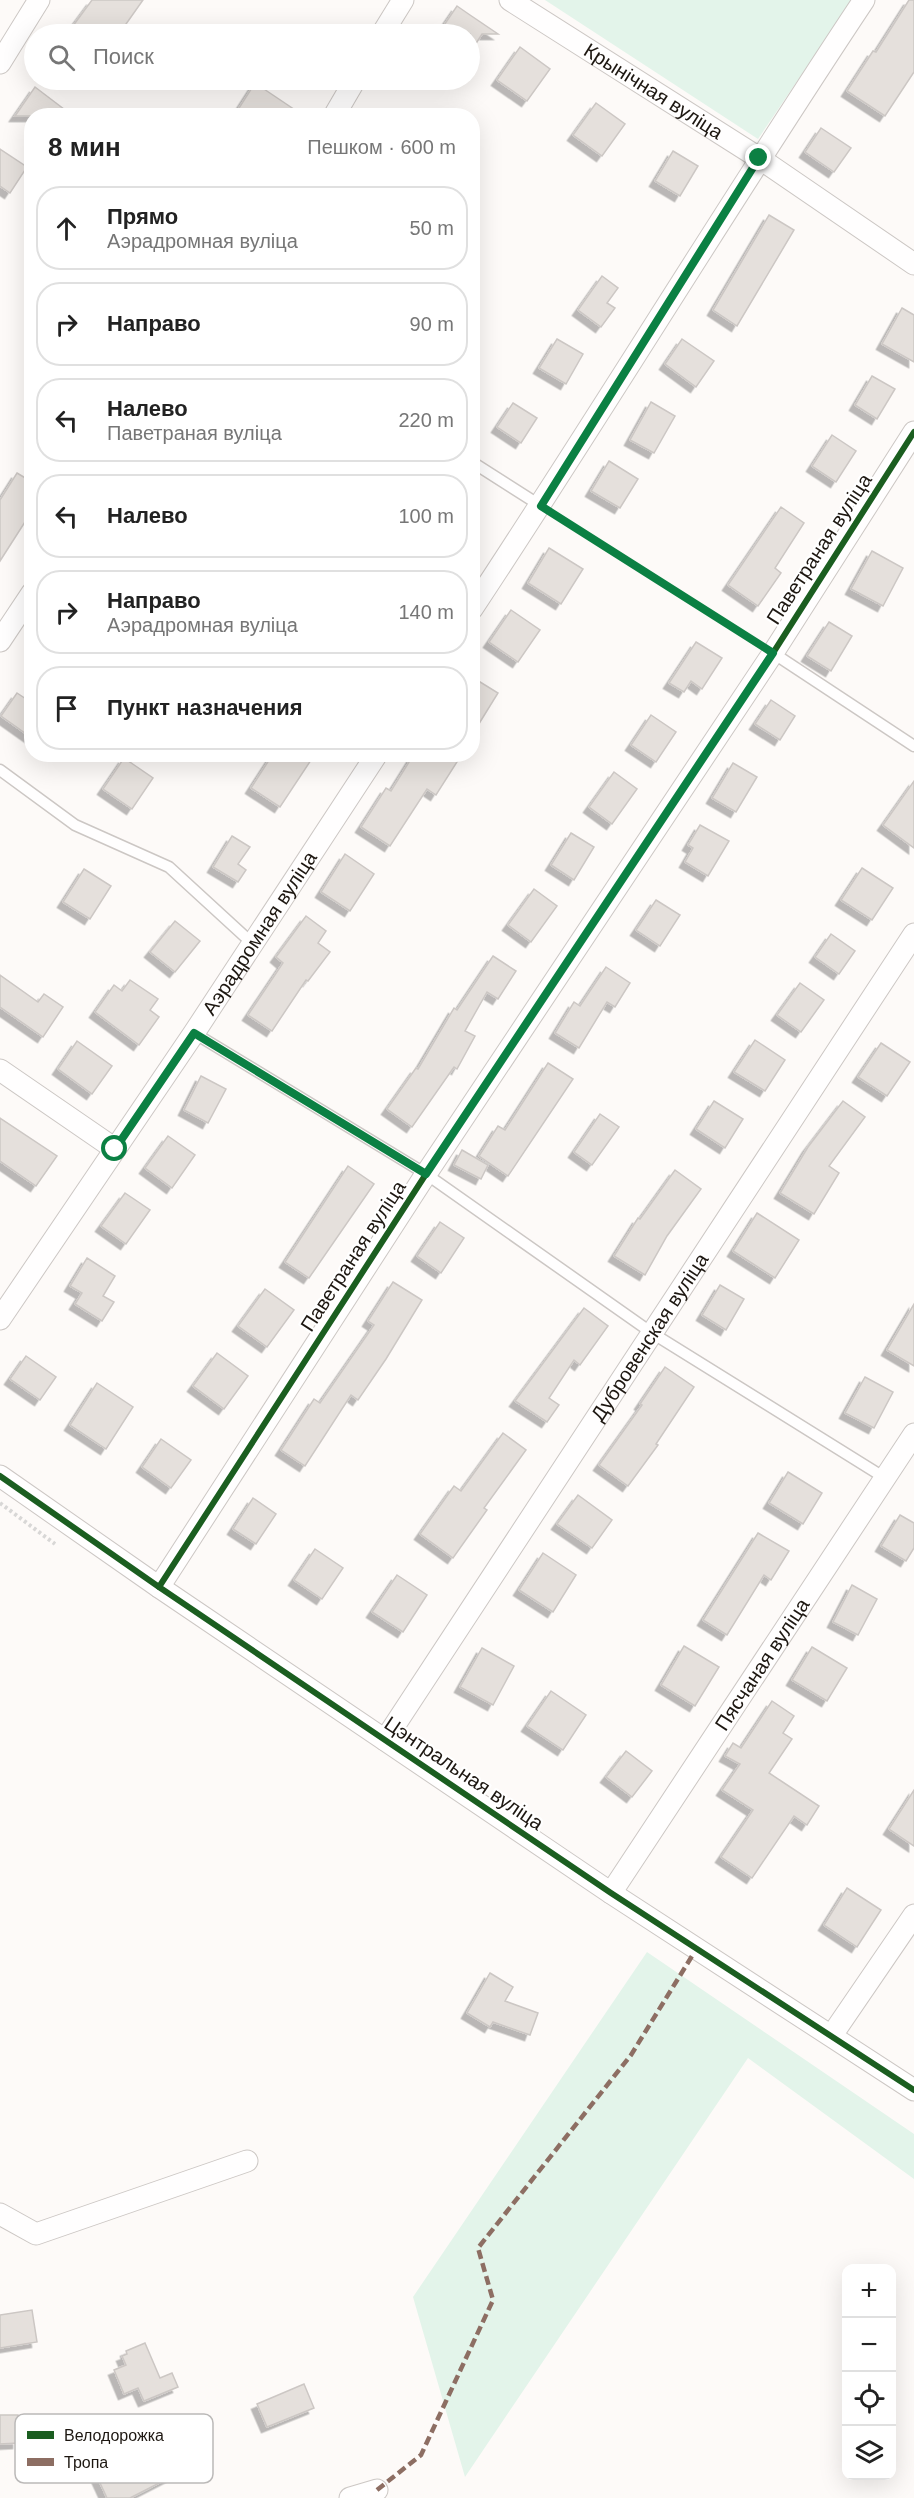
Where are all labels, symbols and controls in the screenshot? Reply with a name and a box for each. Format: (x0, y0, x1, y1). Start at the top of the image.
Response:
search box (24, 24, 480, 90)
street label: Крынічная вуліца (580, 39, 728, 144)
icon: search (45, 41, 78, 74)
text: Поиск (93, 44, 154, 69)
text: 8 мин (48, 132, 121, 162)
text: Пешком · 600 m (307, 136, 456, 158)
route end (745, 144, 771, 170)
text: Прямо (107, 204, 178, 229)
icon: ahead (50, 212, 83, 245)
text: 50 m (410, 217, 454, 239)
text: Аэрадромная вуліца (107, 230, 298, 252)
icon: right (50, 308, 83, 341)
text: Направо (107, 311, 201, 336)
text: 90 m (410, 313, 454, 335)
text: Налево (107, 396, 188, 421)
icon: left (50, 404, 83, 437)
text: 220 m (398, 409, 454, 431)
text: Паветраная вуліца (107, 422, 282, 444)
street label: Паветраная вуліца (762, 469, 876, 628)
icon: left (50, 500, 83, 533)
text: Налево (107, 503, 188, 528)
text: 100 m (398, 505, 454, 527)
text: Направо (107, 588, 201, 613)
icon: right (50, 596, 83, 629)
text: 140 m (398, 601, 454, 623)
text: Аэрадромная вуліца (107, 614, 298, 636)
icon: arrive (50, 692, 83, 725)
text: Пункт назначения (107, 695, 303, 720)
street label: Аэрадромная вуліца (198, 847, 322, 1019)
route start (101, 1135, 127, 1161)
street label: Паветраная вуліца (296, 1176, 410, 1335)
street label: Дубровенская вуліца (587, 1248, 713, 1425)
street label: Пясчаная вуліца (710, 1593, 814, 1734)
street label: Цэнтральная вуліца (381, 1712, 548, 1835)
map controls (842, 2264, 896, 2480)
button: + (842, 2264, 896, 2318)
button: − (842, 2318, 896, 2372)
button: locate (842, 2372, 896, 2426)
legend (15, 2414, 213, 2483)
button: layers (842, 2426, 896, 2480)
text: Велодорожка (64, 2427, 164, 2444)
text: Тропа (64, 2454, 108, 2471)

